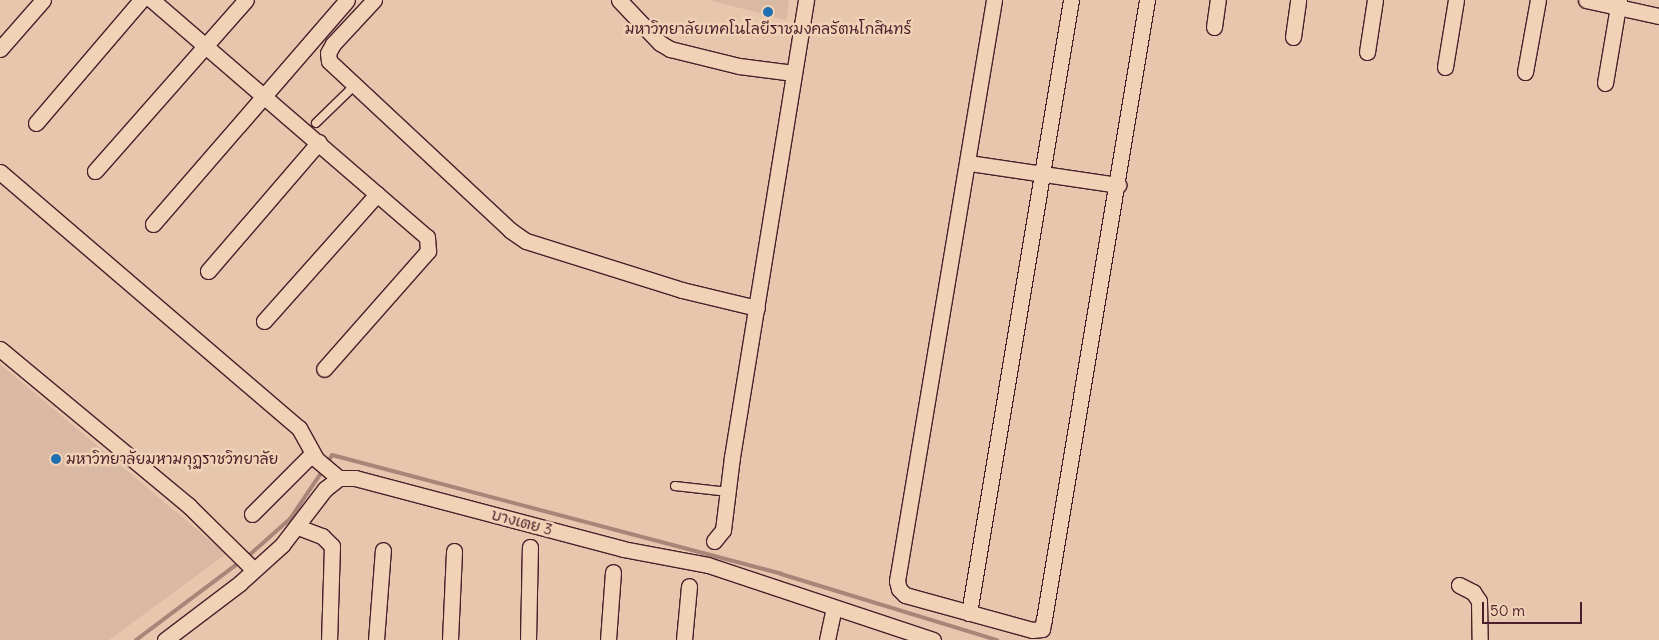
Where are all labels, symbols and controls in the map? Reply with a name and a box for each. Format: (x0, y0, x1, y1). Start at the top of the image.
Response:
marker: มหาวิทยาลัยเทคโนโลยีราชมงคลรัตนโกสินทร์ (762, 6, 774, 18)
place label: มหาวิทยาลัยเทคโนโลยีราชมงคลรัตนโกสินทร์ (625, 20, 911, 38)
place label: มหาวิทยาลัยมหามกุฏราชวิทยาลัย (66, 450, 278, 468)
marker: มหาวิทยาลัยมหามกุฏราชวิทยาลัย (50, 453, 62, 465)
street label: บางเตย 3 (490, 505, 554, 539)
scale bar (1484, 592, 1584, 624)
text: 50 m (1490, 601, 1525, 620)

